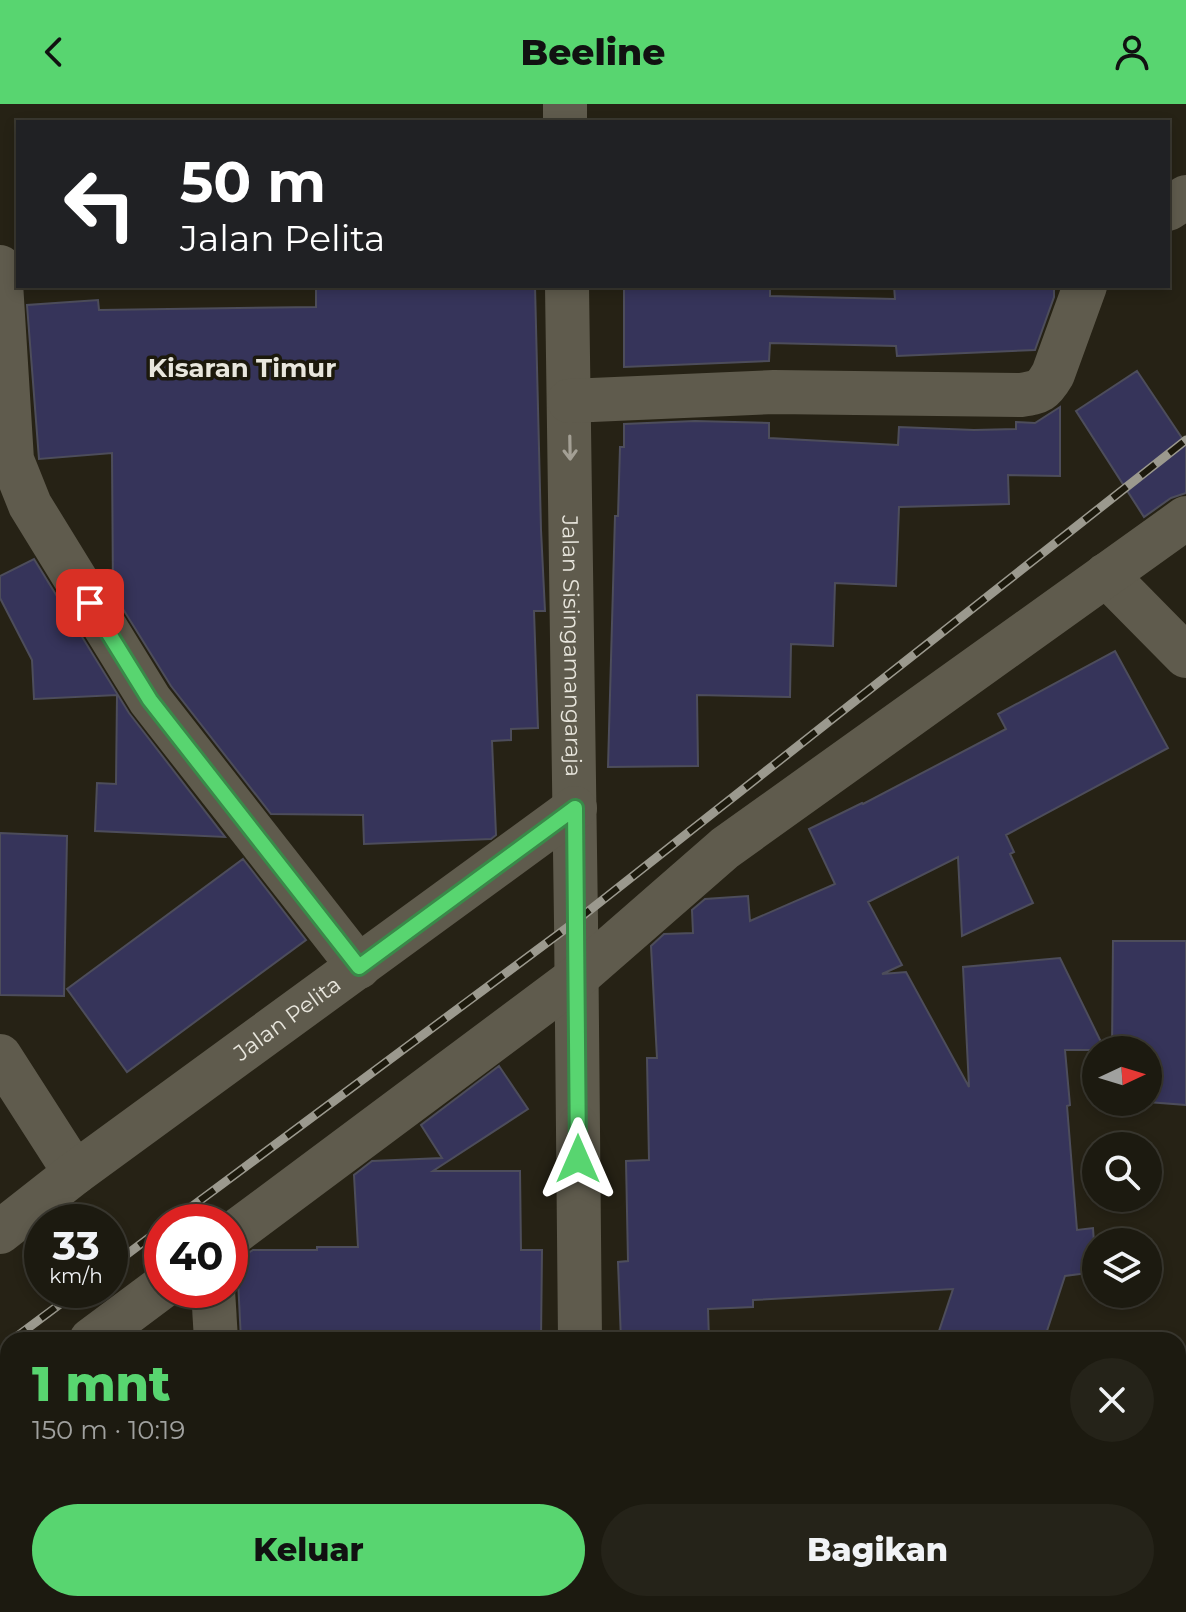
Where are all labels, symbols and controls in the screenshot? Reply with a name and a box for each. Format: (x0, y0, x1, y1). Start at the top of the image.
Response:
icon: back (32, 30, 76, 74)
text: Beeline (521, 30, 665, 74)
icon: person (1110, 30, 1154, 74)
text: 50 m (180, 148, 326, 216)
icon: left (48, 152, 152, 256)
text: Jalan Pelita (180, 216, 385, 260)
district label: Kisaran Timur (148, 352, 336, 384)
one-way arrow (562, 434, 577, 461)
street label: Jalan Sisingamangaraja (557, 514, 587, 777)
pin (56, 569, 124, 637)
icon: arrive (68, 581, 112, 625)
street label: Jalan Pelita (228, 970, 346, 1067)
north arrow (1082, 1036, 1162, 1116)
map controls (1082, 1036, 1162, 1308)
position arrow (536, 1117, 620, 1201)
button: search (1082, 1132, 1162, 1212)
speed limit sign: 40 (144, 1204, 248, 1308)
text: 33 (52, 1221, 100, 1270)
button: layers (1082, 1228, 1162, 1308)
text: km/h (49, 1264, 103, 1288)
text: 1 mnt (32, 1355, 170, 1413)
button: close (1070, 1358, 1154, 1442)
text: 150 m · 10:19 (32, 1414, 185, 1446)
button: Keluar (32, 1504, 585, 1596)
button: Bagikan (601, 1504, 1154, 1596)

